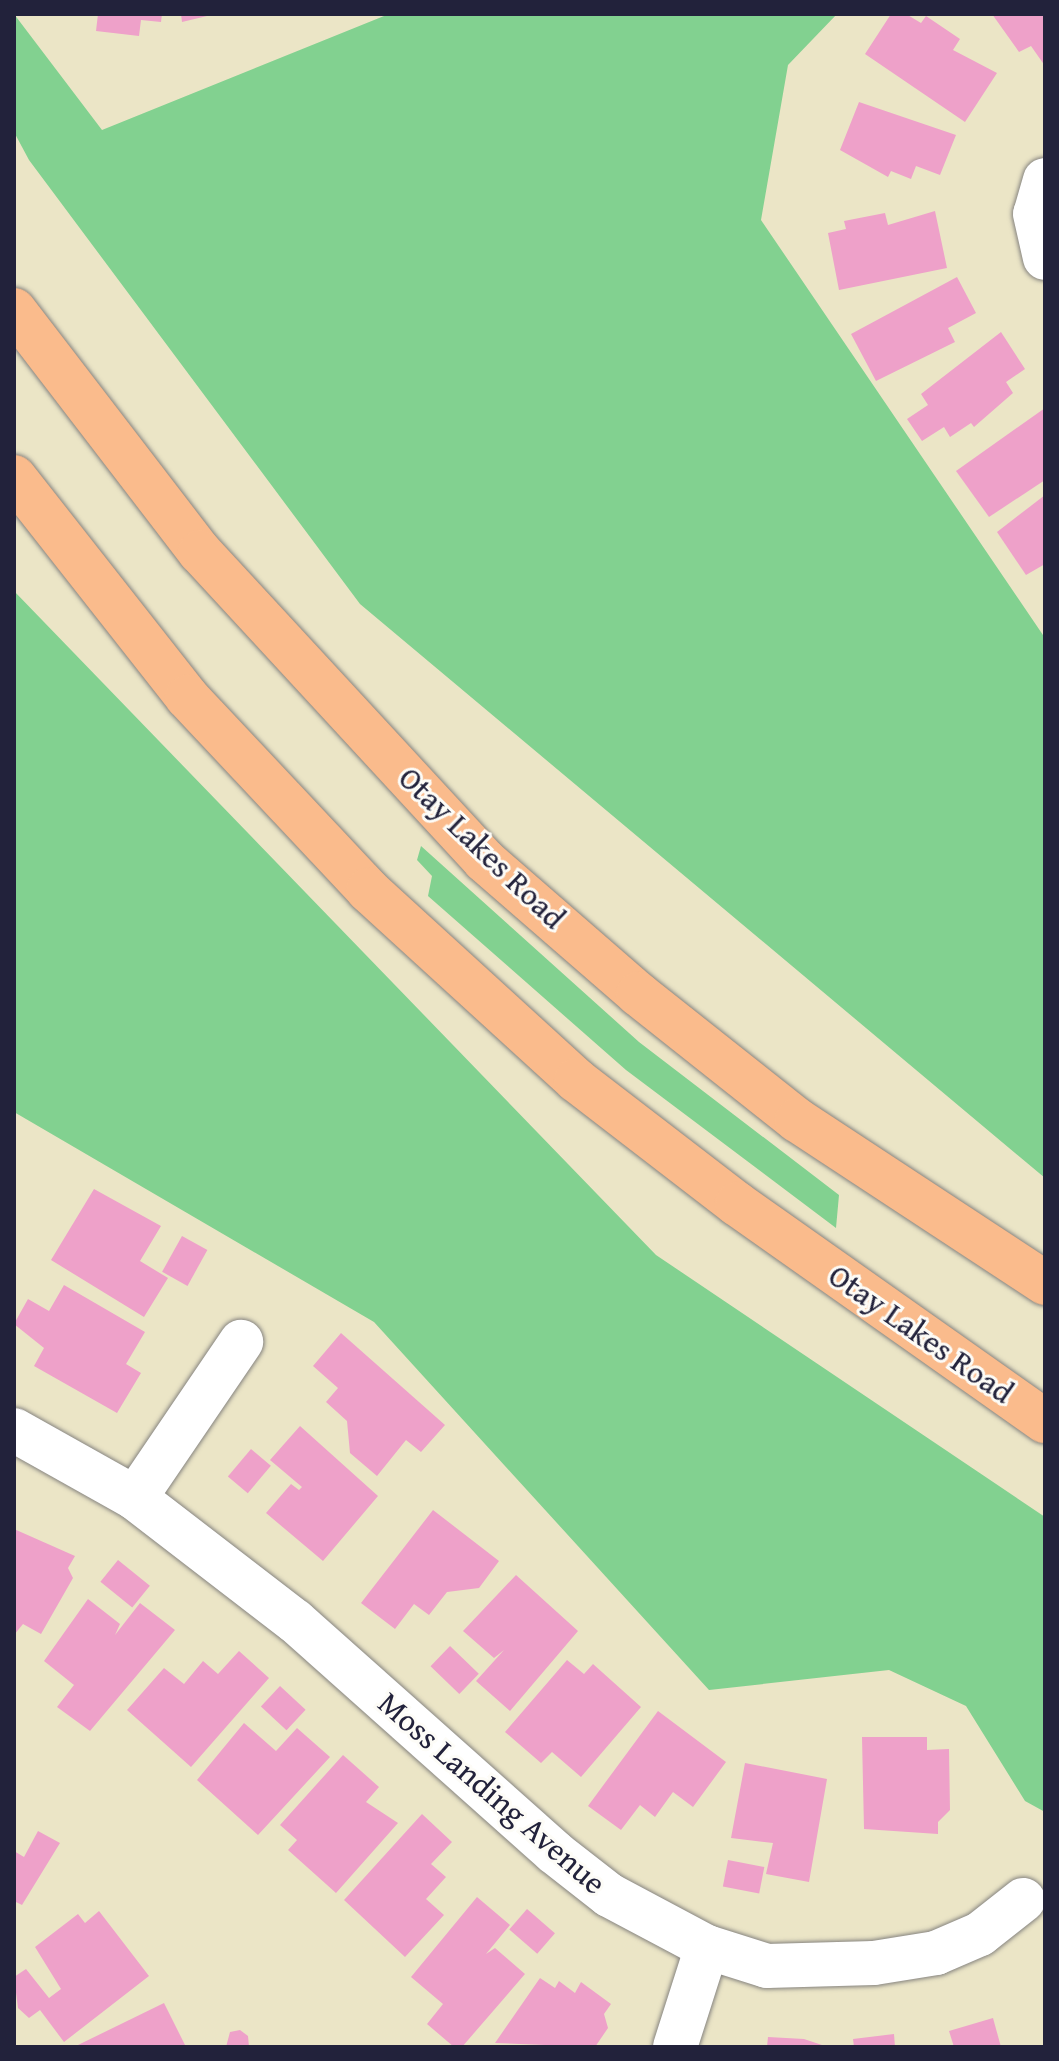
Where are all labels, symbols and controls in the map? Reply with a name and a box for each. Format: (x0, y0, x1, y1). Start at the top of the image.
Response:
street label: Otay Lakes Road (391, 759, 573, 937)
street label: Otay Lakes Road (821, 1256, 1021, 1412)
street label: Moss Landing Avenue (370, 1684, 614, 1902)

